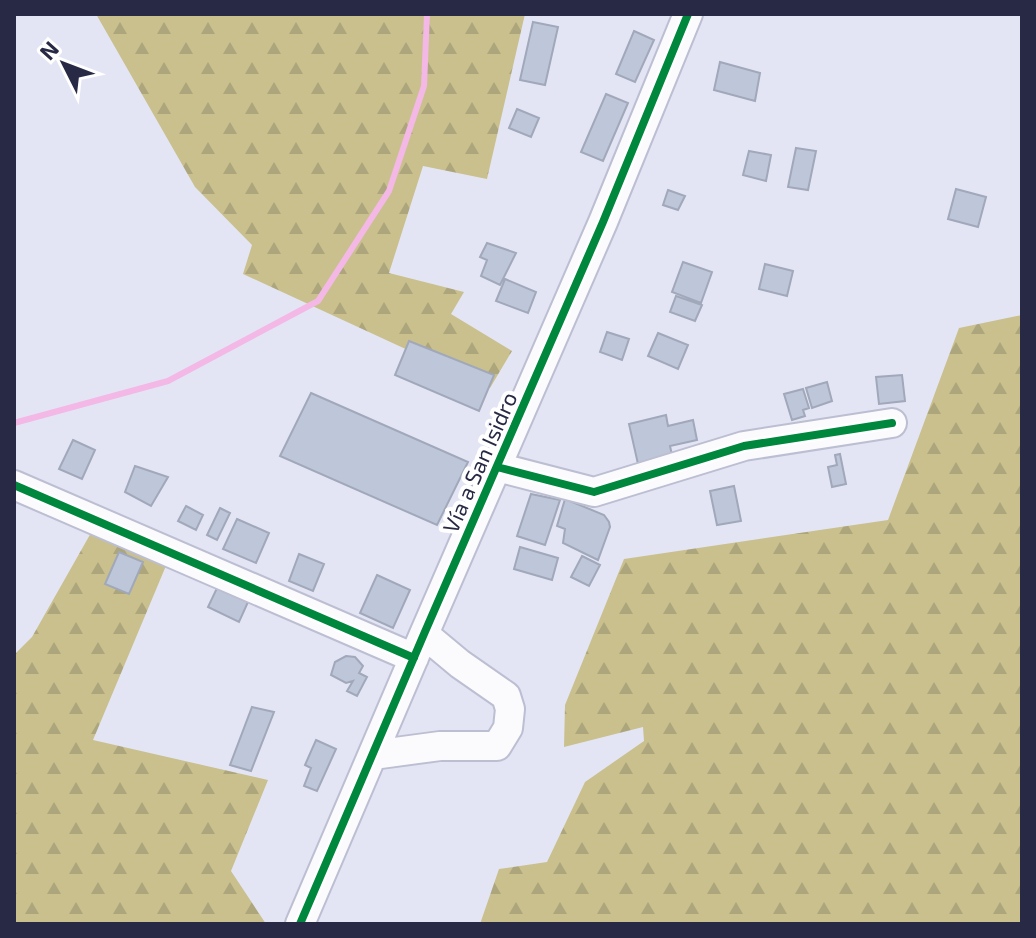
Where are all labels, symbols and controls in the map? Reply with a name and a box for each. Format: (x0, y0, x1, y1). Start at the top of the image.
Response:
north arrow (24, 24, 104, 104)
text: N (33, 35, 63, 65)
street label: Vía a San Isidro (436, 388, 522, 536)

